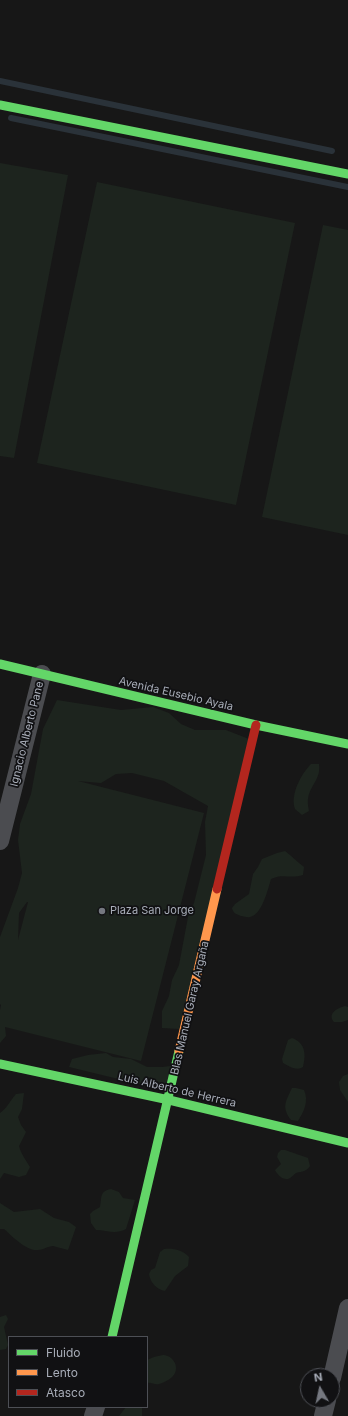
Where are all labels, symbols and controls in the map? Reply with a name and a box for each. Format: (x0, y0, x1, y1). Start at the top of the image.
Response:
street label: Avenida Eusebio Ayala (118, 674, 234, 714)
street label: Ignacio Alberto Pane (8, 680, 46, 788)
place label: Plaza San Jorge (110, 904, 194, 918)
marker: Plaza San Jorge (97, 906, 107, 916)
street label: Blas Manuel Garay Argaña (168, 940, 212, 1076)
street label: Luis Alberto de Herrera (117, 1070, 237, 1110)
legend (8, 1336, 148, 1408)
text: Fluido (46, 1345, 81, 1360)
text: Lento (46, 1365, 78, 1380)
north arrow (300, 1368, 340, 1408)
text: N (313, 1370, 324, 1385)
text: Atasco (46, 1385, 85, 1400)

